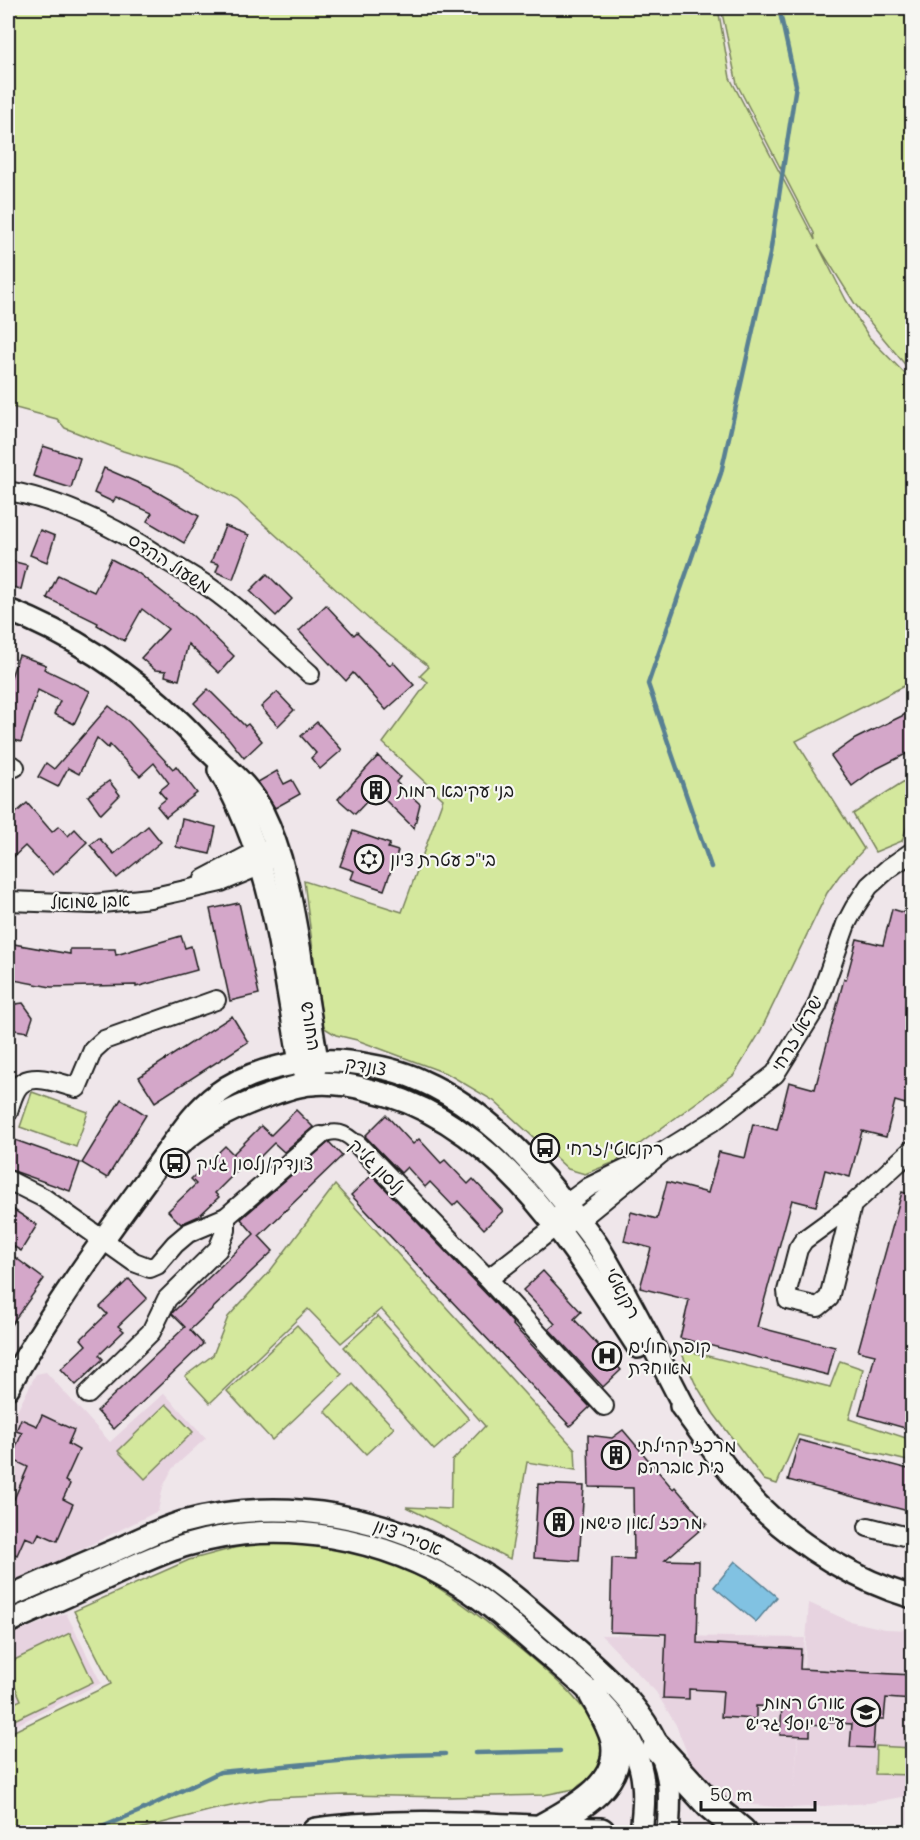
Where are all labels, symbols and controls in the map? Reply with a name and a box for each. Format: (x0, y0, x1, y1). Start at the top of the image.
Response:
street label: משעול ההדס (124, 528, 216, 598)
building icon: בני עקיבא רמות (360, 774, 392, 806)
place label: בני עקיבא רמות (396, 779, 514, 802)
synagogue icon: בי"כ עטרת ציון (353, 843, 385, 875)
place label: בי"כ עטרת ציון (390, 848, 496, 871)
street label: אבן שמואל (50, 888, 130, 914)
street label: ישראל זרחי (766, 991, 828, 1075)
street label: החורש (296, 1000, 326, 1052)
street label: צונדק (343, 1051, 389, 1081)
bus stop icon: רקנאטי/זרחי (529, 1132, 561, 1164)
street label: נלסון גליק (344, 1133, 410, 1199)
place label: רקנאטי/זרחי (566, 1137, 664, 1160)
bus stop icon: צונדק/נלסון גליק (159, 1147, 191, 1179)
place label: צונדק/נלסון גליק (196, 1152, 314, 1175)
street label: רקנאטי (600, 1263, 646, 1323)
place label: קופת חולים מאוחדת (628, 1335, 711, 1379)
hospital icon: קופת חולים מאוחדת (591, 1340, 623, 1372)
place label: מרכז קהילתי בית אברהם (637, 1434, 737, 1478)
building icon: מרכז קהילתי בית אברהם (600, 1439, 632, 1471)
building icon: מרכז לאון פישמן (543, 1506, 575, 1538)
place label: מרכז לאון פישמן (580, 1511, 703, 1534)
street label: אסירי ציון (371, 1513, 445, 1561)
place label: אורט רמות ע"ש יוסף גדיש (746, 1691, 845, 1735)
school or university icon: אורט רמות ע"ש יוסף גדיש (850, 1696, 882, 1728)
scale bar (701, 1774, 815, 1812)
text: 50 m (710, 1783, 752, 1806)

